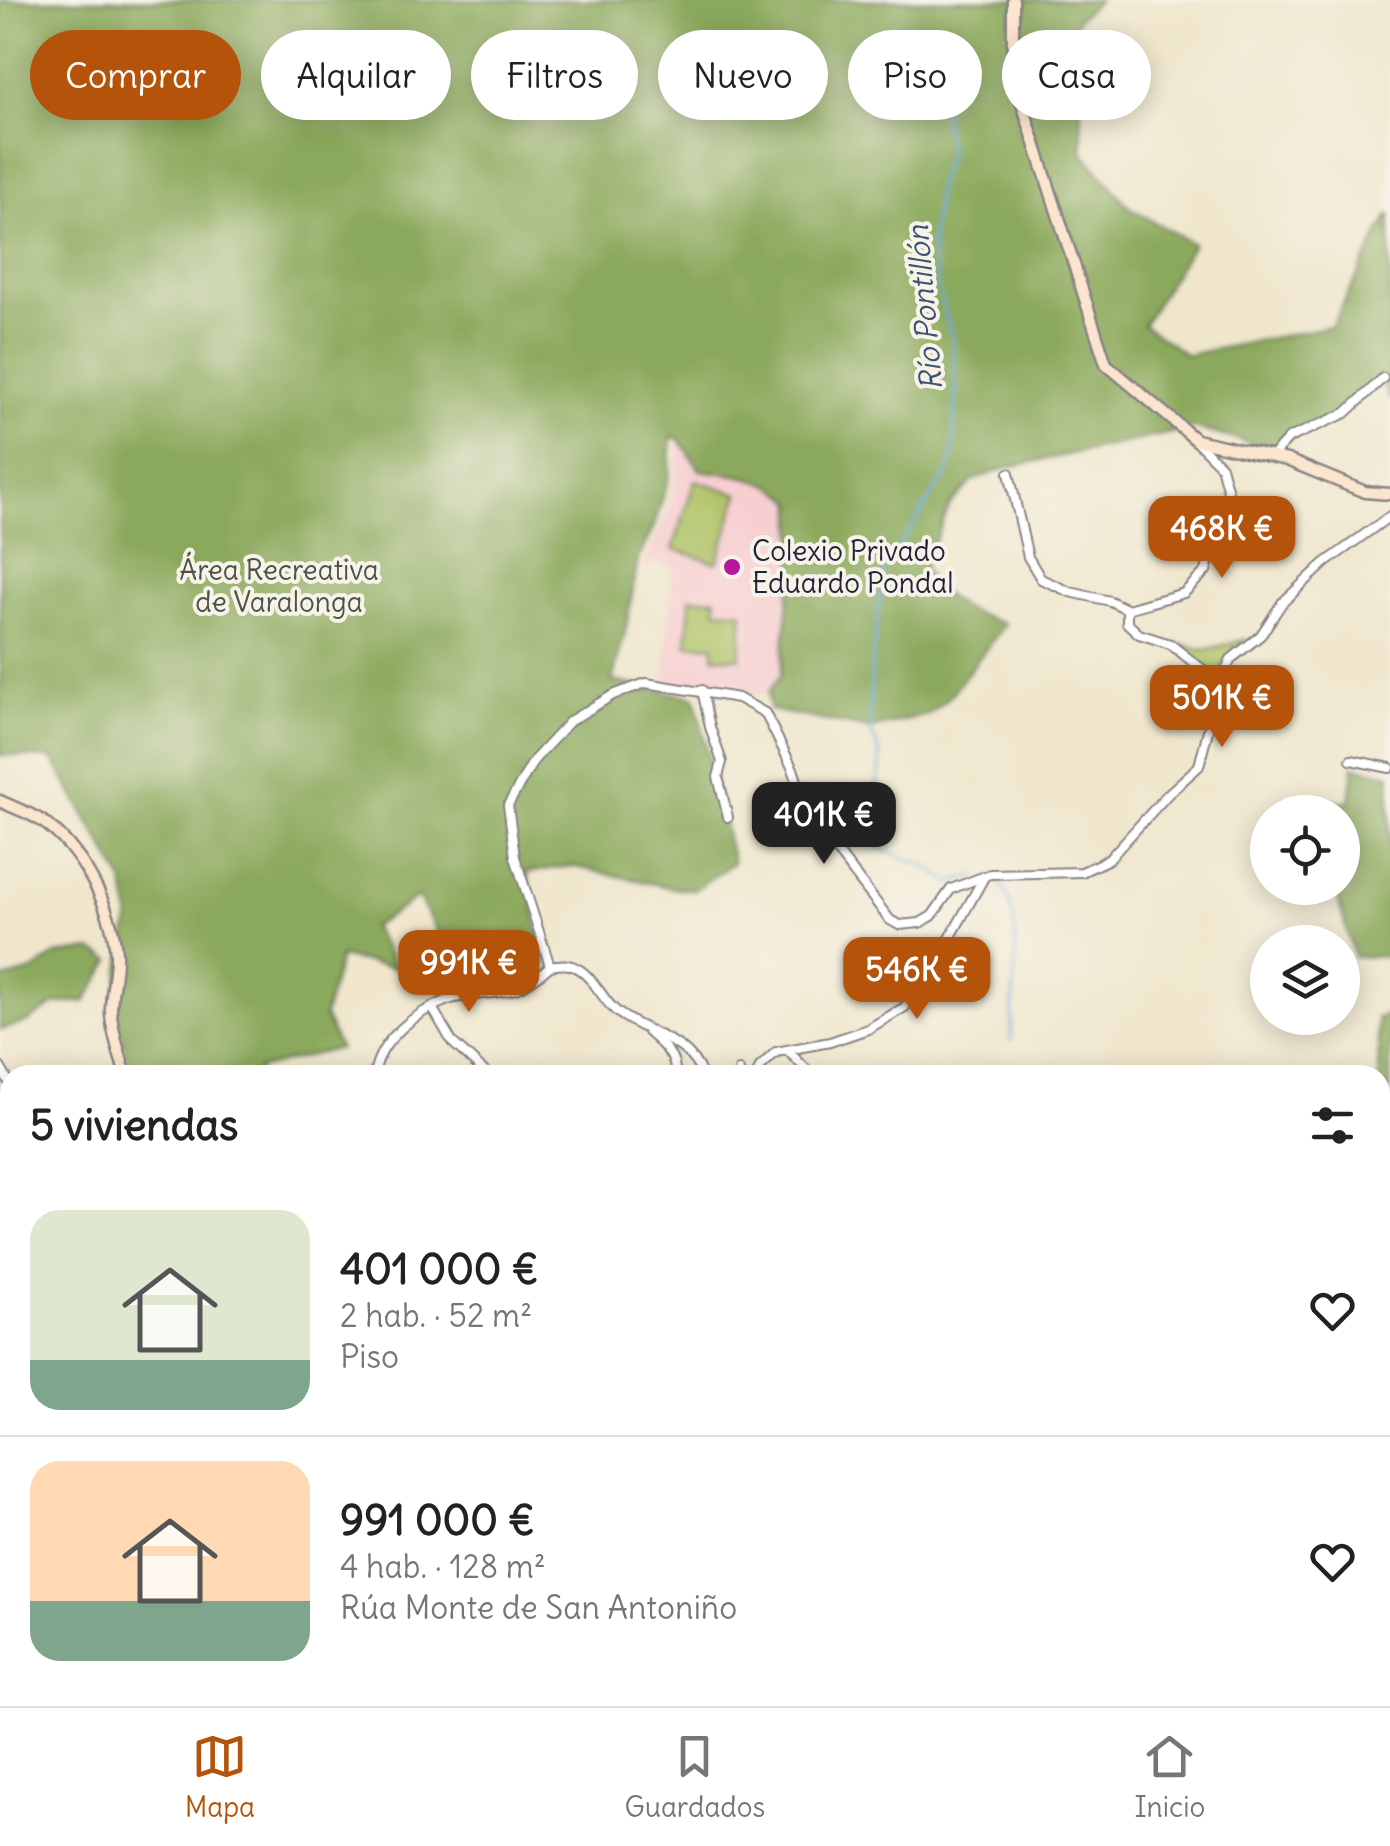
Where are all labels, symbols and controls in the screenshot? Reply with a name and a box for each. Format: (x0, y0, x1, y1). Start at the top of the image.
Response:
chip: Comprar (30, 30, 241, 120)
chip: Alquilar (261, 30, 451, 120)
chip: Filtros (471, 30, 638, 120)
chip: Nuevo (658, 30, 828, 120)
chip: Piso (848, 30, 982, 120)
chip: Casa (1002, 30, 1151, 120)
water label: Río Pontillón (898, 223, 950, 392)
pin: 468K € (1141, 496, 1303, 581)
text: 468K € (1170, 508, 1274, 549)
place label: Colexio Privado Eduardo Pondal (752, 533, 954, 601)
park label: Área Recreativa de Varalonga (179, 551, 379, 620)
marker: Colexio Privado Eduardo Pondal (721, 556, 743, 578)
pin: 501K € (1141, 665, 1303, 750)
text: 501K € (1172, 677, 1272, 718)
pin: 401K € (743, 782, 905, 867)
text: 401K € (774, 794, 874, 835)
map controls (1250, 795, 1360, 1035)
button: locate (1250, 795, 1360, 905)
button: layers (1250, 925, 1360, 1035)
pin: 991K € (388, 930, 550, 1015)
pin: 546K € (836, 937, 998, 1022)
text: 991K € (420, 942, 518, 983)
text: 546K € (865, 949, 969, 990)
icon: filters (1305, 1098, 1360, 1153)
text: 5 viviendas (30, 1099, 238, 1151)
text: 401 000 € (340, 1243, 539, 1295)
icon: home (110, 1250, 230, 1370)
icon: heart (1305, 1283, 1360, 1338)
text: 2 hab. · 52 m² (340, 1295, 532, 1336)
text: Piso (340, 1336, 399, 1377)
text: 991 000 € (340, 1494, 535, 1546)
icon: home (110, 1501, 230, 1621)
icon: heart (1305, 1534, 1360, 1589)
text: 4 hab. · 128 m² (340, 1546, 546, 1587)
text: Rúa Monte de San Antoniño (340, 1587, 737, 1628)
tab: Mapa (185, 1729, 255, 1825)
tab: Guardados (624, 1729, 765, 1825)
tab: Inicio (1135, 1729, 1205, 1825)

